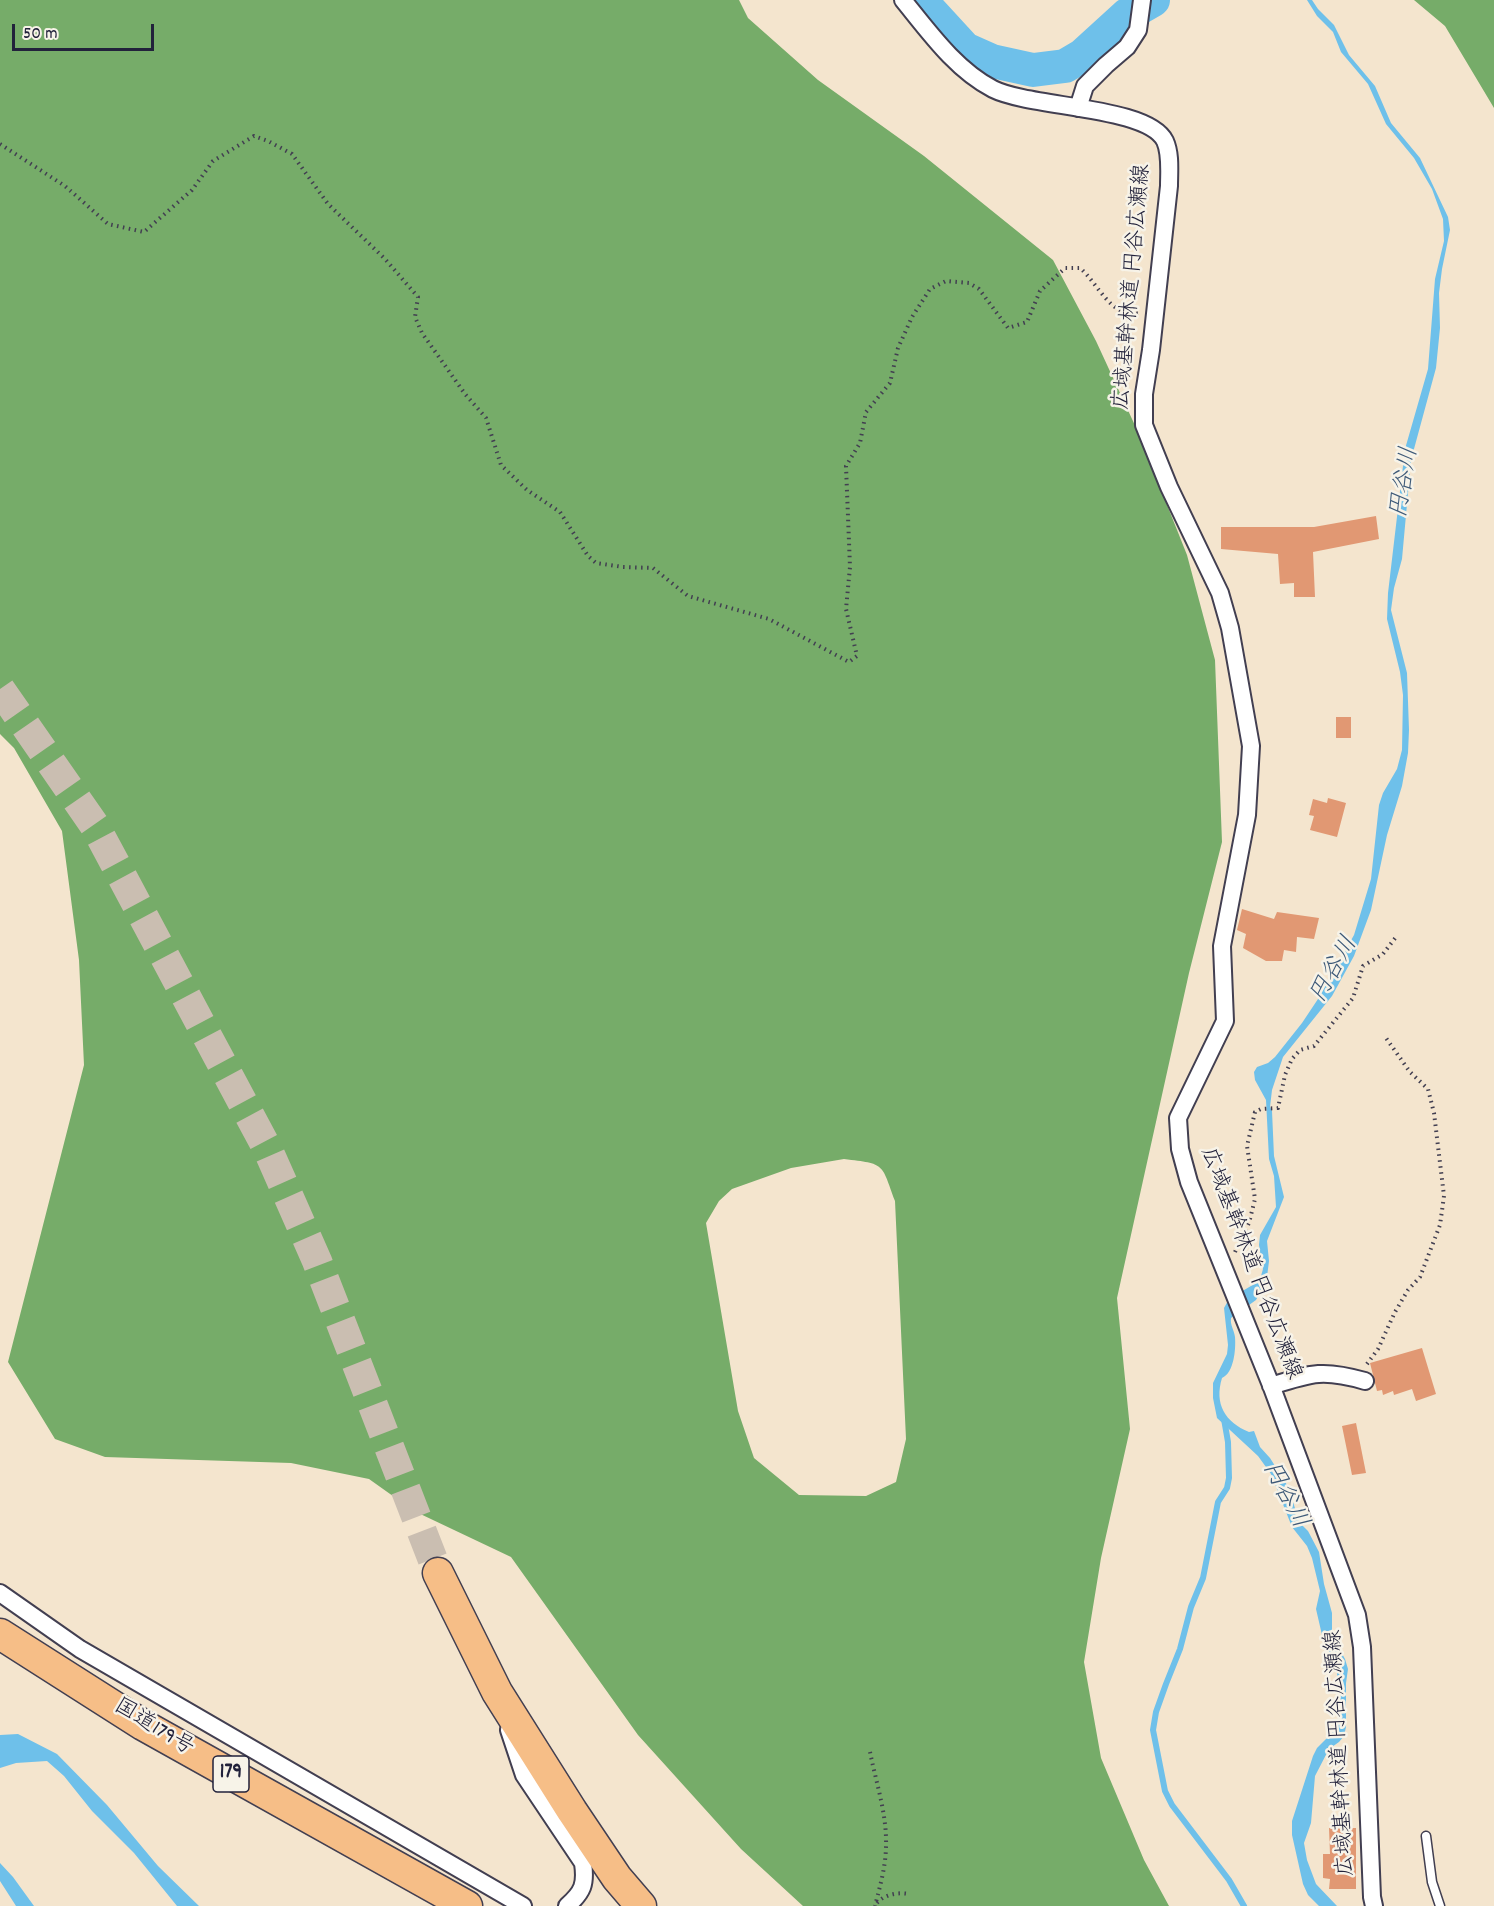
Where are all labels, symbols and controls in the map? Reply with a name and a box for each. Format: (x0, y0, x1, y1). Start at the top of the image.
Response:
scale bar (15, 12, 158, 50)
text: 50 m (23, 22, 58, 47)
street label: 広域基幹林道 円谷広瀬線 (1110, 163, 1158, 411)
water label: 円谷川 (1387, 445, 1427, 521)
water label: 円谷川 (1306, 933, 1366, 1009)
street label: 広域基幹林道 円谷広瀬線 (1192, 1144, 1306, 1384)
water label: 円谷川 (1253, 1457, 1313, 1535)
street label: 広域基幹林道 円谷広瀬線 (1322, 1629, 1362, 1877)
street label: 国道179号 (108, 1695, 198, 1763)
road number: 179 (213, 1756, 249, 1792)

